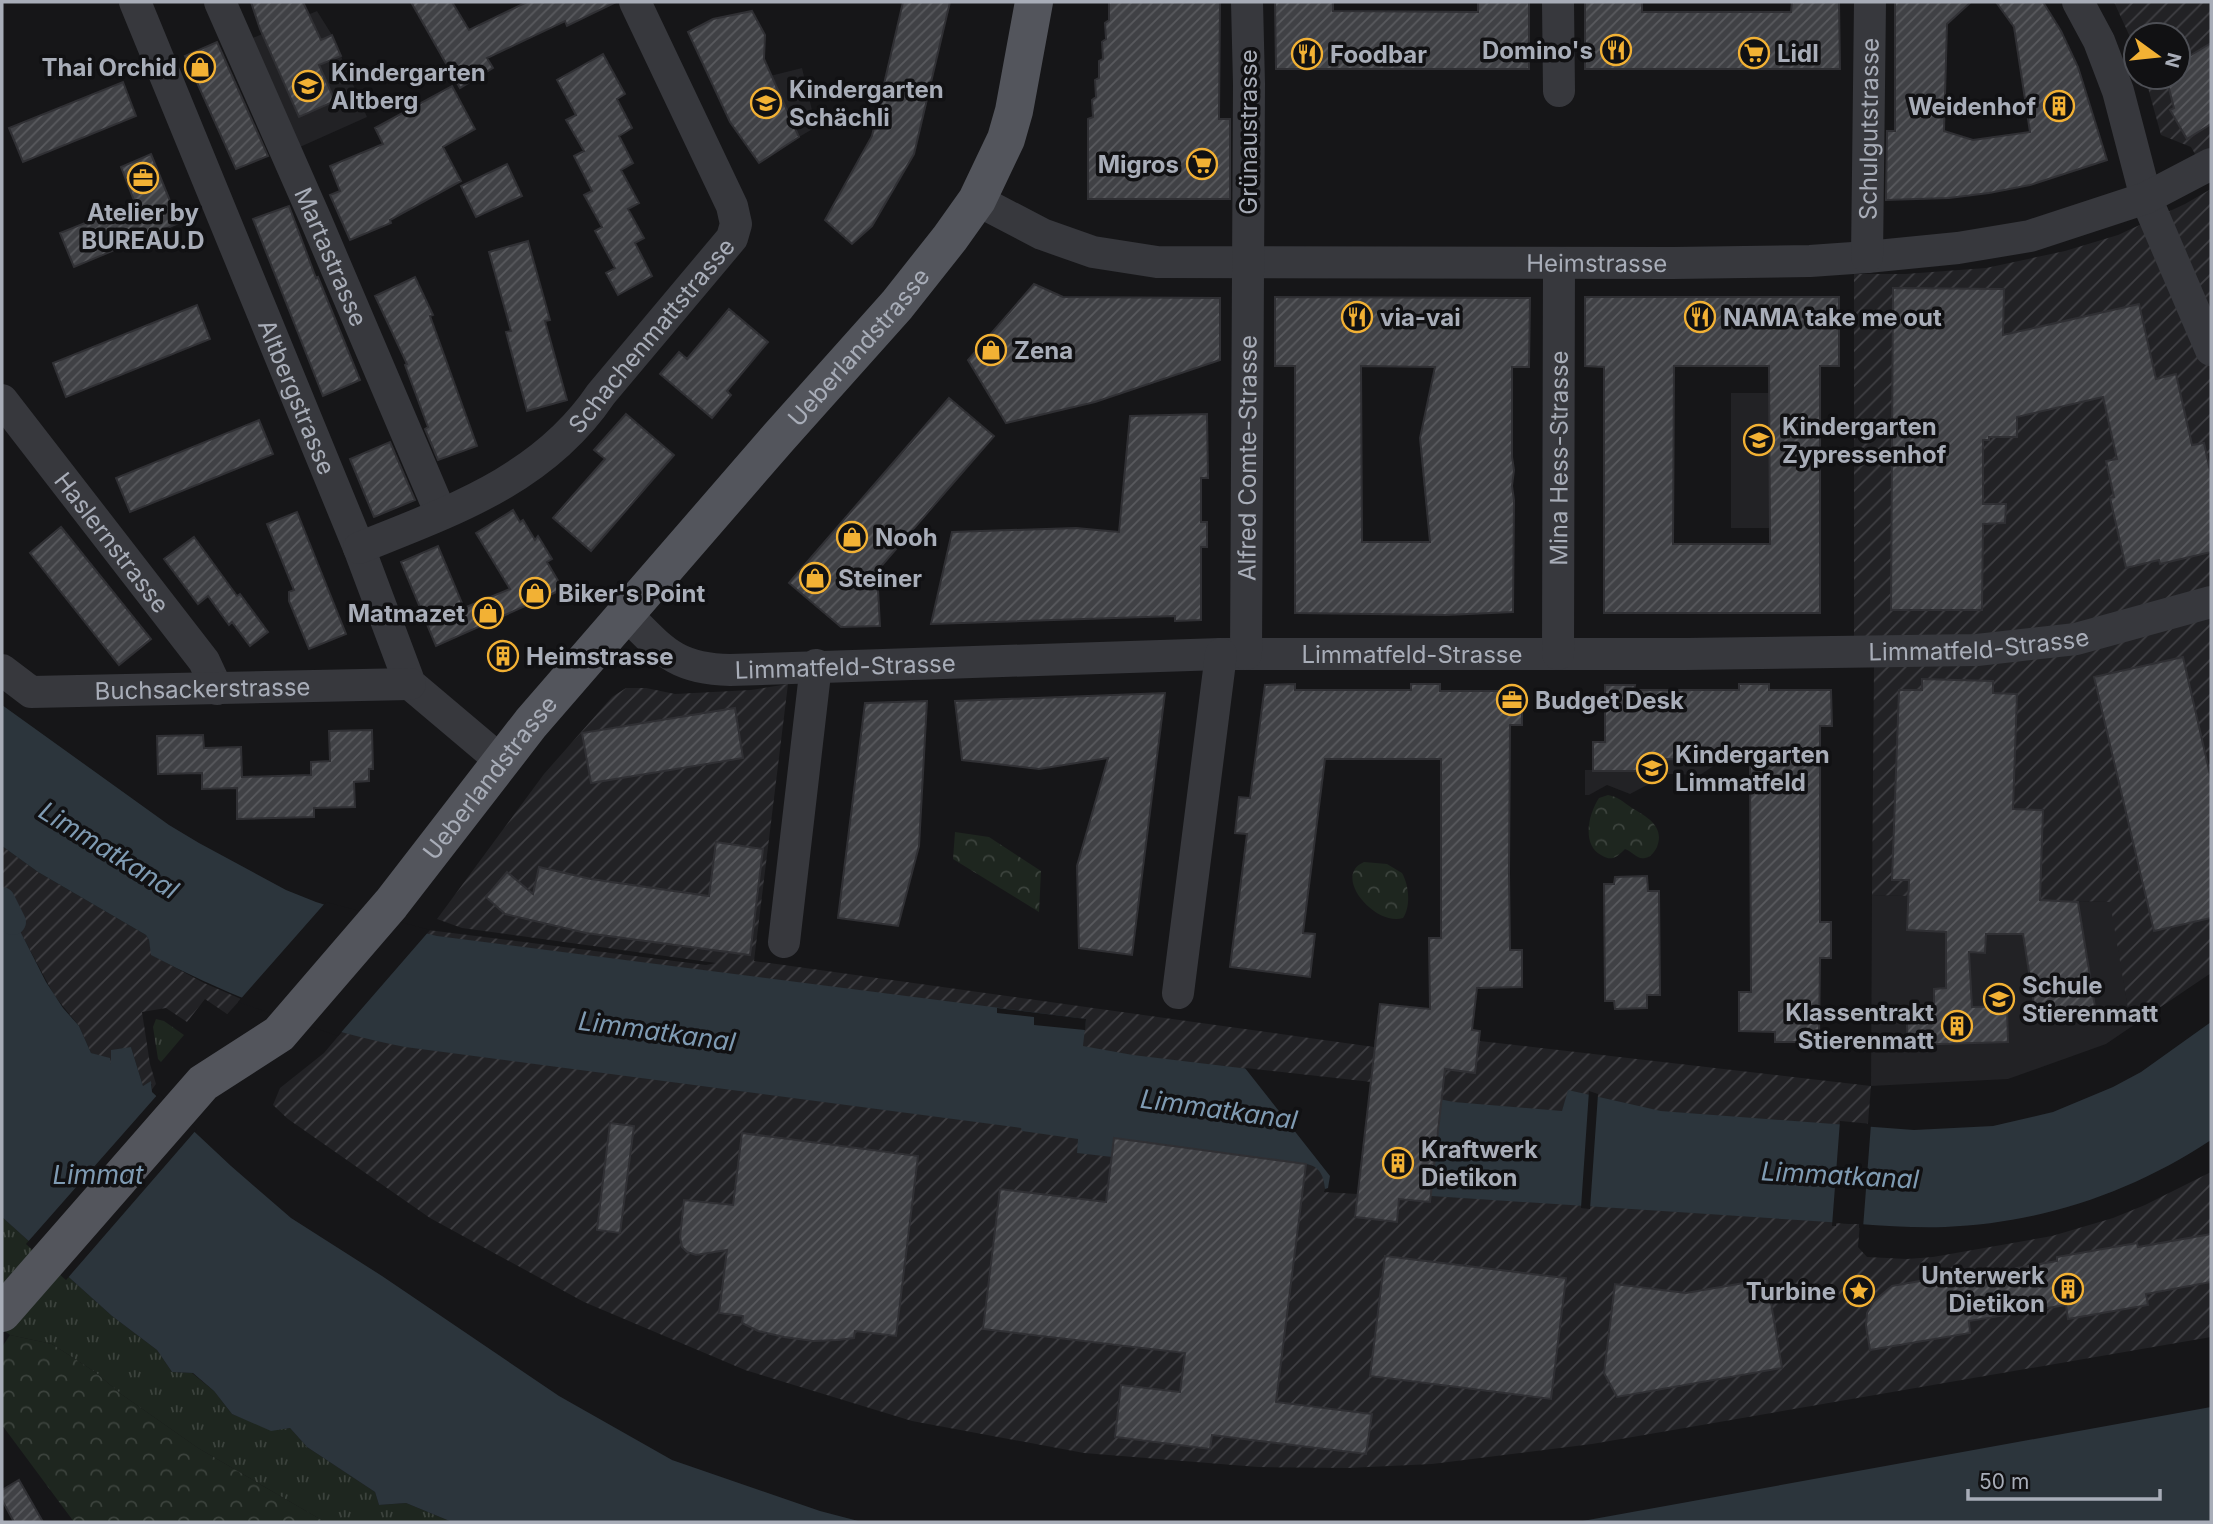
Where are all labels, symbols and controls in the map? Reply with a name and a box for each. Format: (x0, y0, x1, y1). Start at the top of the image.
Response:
north arrow (2122, 21, 2192, 91)
restaurant icon: Domino's (1599, 33, 1633, 67)
place label: Domino's (1482, 36, 1593, 65)
supermarket icon: Lidl (1737, 36, 1771, 70)
restaurant icon: Foodbar (1290, 37, 1324, 71)
street label: Schulgutstrasse (1853, 38, 1884, 220)
place label: Lidl (1777, 39, 1819, 68)
place label: Foodbar (1330, 40, 1427, 69)
street label: Grünaustrasse (1234, 49, 1263, 215)
shop icon: Thai Orchid (183, 50, 217, 84)
text: N (2160, 50, 2186, 70)
place label: Thai Orchid (42, 53, 177, 82)
place label: Kindergarten Altberg (331, 58, 486, 115)
school or university icon: Kindergarten Altberg (291, 69, 325, 103)
place label: Kindergarten Schächli (789, 75, 944, 132)
school or university icon: Kindergarten Schächli (749, 86, 783, 120)
building icon: Weidenhof (2042, 89, 2076, 123)
place label: Weidenhof (1908, 92, 2036, 121)
supermarket icon: Migros (1185, 147, 1219, 181)
place label: Migros (1098, 150, 1179, 179)
office icon: Atelier by BUREAU.D (126, 161, 160, 195)
street label: Martastrasse (289, 183, 374, 331)
place label: Atelier by BUREAU.D (81, 198, 205, 255)
street label: Schachenmattstrasse (562, 232, 740, 439)
street label: Heimstrasse (1526, 248, 1667, 277)
street label: Ueberlandstrasse (781, 262, 935, 432)
restaurant icon: via-vai (1340, 300, 1374, 334)
restaurant icon: NAMA take me out (1683, 300, 1717, 334)
place label: via-vai (1380, 303, 1461, 332)
place label: NAMA take me out (1723, 303, 1942, 332)
street label: Altbergstrasse (252, 315, 342, 479)
shop icon: Zena (974, 333, 1008, 367)
street label: Alfred Comte-Strasse (1232, 335, 1262, 581)
place label: Zena (1014, 336, 1073, 365)
street label: Mina Hess-Strasse (1544, 350, 1573, 566)
place label: Kindergarten Zypressenhof (1782, 412, 1947, 469)
school or university icon: Kindergarten Zypressenhof (1742, 423, 1776, 457)
street label: Haslernstrasse (49, 466, 176, 618)
shop icon: Nooh (835, 520, 869, 554)
place label: Nooh (875, 523, 938, 552)
shop icon: Steiner (798, 561, 832, 595)
place label: Steiner (838, 564, 922, 593)
shop icon: Biker's Point (518, 576, 552, 610)
place label: Biker's Point (558, 579, 705, 608)
shop icon: Matmazet (471, 596, 505, 630)
place label: Matmazet (348, 599, 465, 628)
street label: Limmatfeld-Strasse (1868, 622, 2092, 666)
building icon: Heimstrasse (486, 639, 520, 673)
street label: Limmatfeld-Strasse (1301, 640, 1523, 669)
place label: Heimstrasse (526, 642, 673, 671)
street label: Limmatfeld-Strasse (734, 648, 956, 684)
street label: Buchsackerstrasse (94, 672, 311, 705)
office icon: Budget Desk (1495, 683, 1529, 717)
place label: Budget Desk (1535, 686, 1684, 715)
street label: Ueberlandstrasse (416, 689, 563, 865)
place label: Kindergarten Limmatfeld (1675, 740, 1830, 797)
school or university icon: Kindergarten Limmatfeld (1635, 751, 1669, 785)
water label: Limmatkanal (34, 795, 185, 905)
place label: Schule Stierenmatt (2022, 971, 2159, 1028)
school or university icon: Schule Stierenmatt (1982, 982, 2016, 1016)
place label: Klassentrakt Stierenmatt (1785, 998, 1934, 1055)
water label: Limmatkanal (576, 1005, 738, 1057)
building icon: Klassentrakt Stierenmatt (1940, 1009, 1974, 1043)
water label: Limmatkanal (1138, 1083, 1300, 1135)
place label: Kraftwerk Dietikon (1421, 1135, 1538, 1192)
building icon: Kraftwerk Dietikon (1381, 1146, 1415, 1180)
water label: Limmatkanal (1760, 1155, 1921, 1195)
water label: Limmat (52, 1159, 144, 1190)
place label: Unterwerk Dietikon (1921, 1261, 2045, 1318)
building icon: Unterwerk Dietikon (2051, 1272, 2085, 1306)
place icon: Turbine (1842, 1274, 1876, 1308)
place label: Turbine (1746, 1277, 1836, 1306)
scale bar (1968, 1458, 2160, 1502)
text: 50 m (1979, 1469, 2029, 1494)

